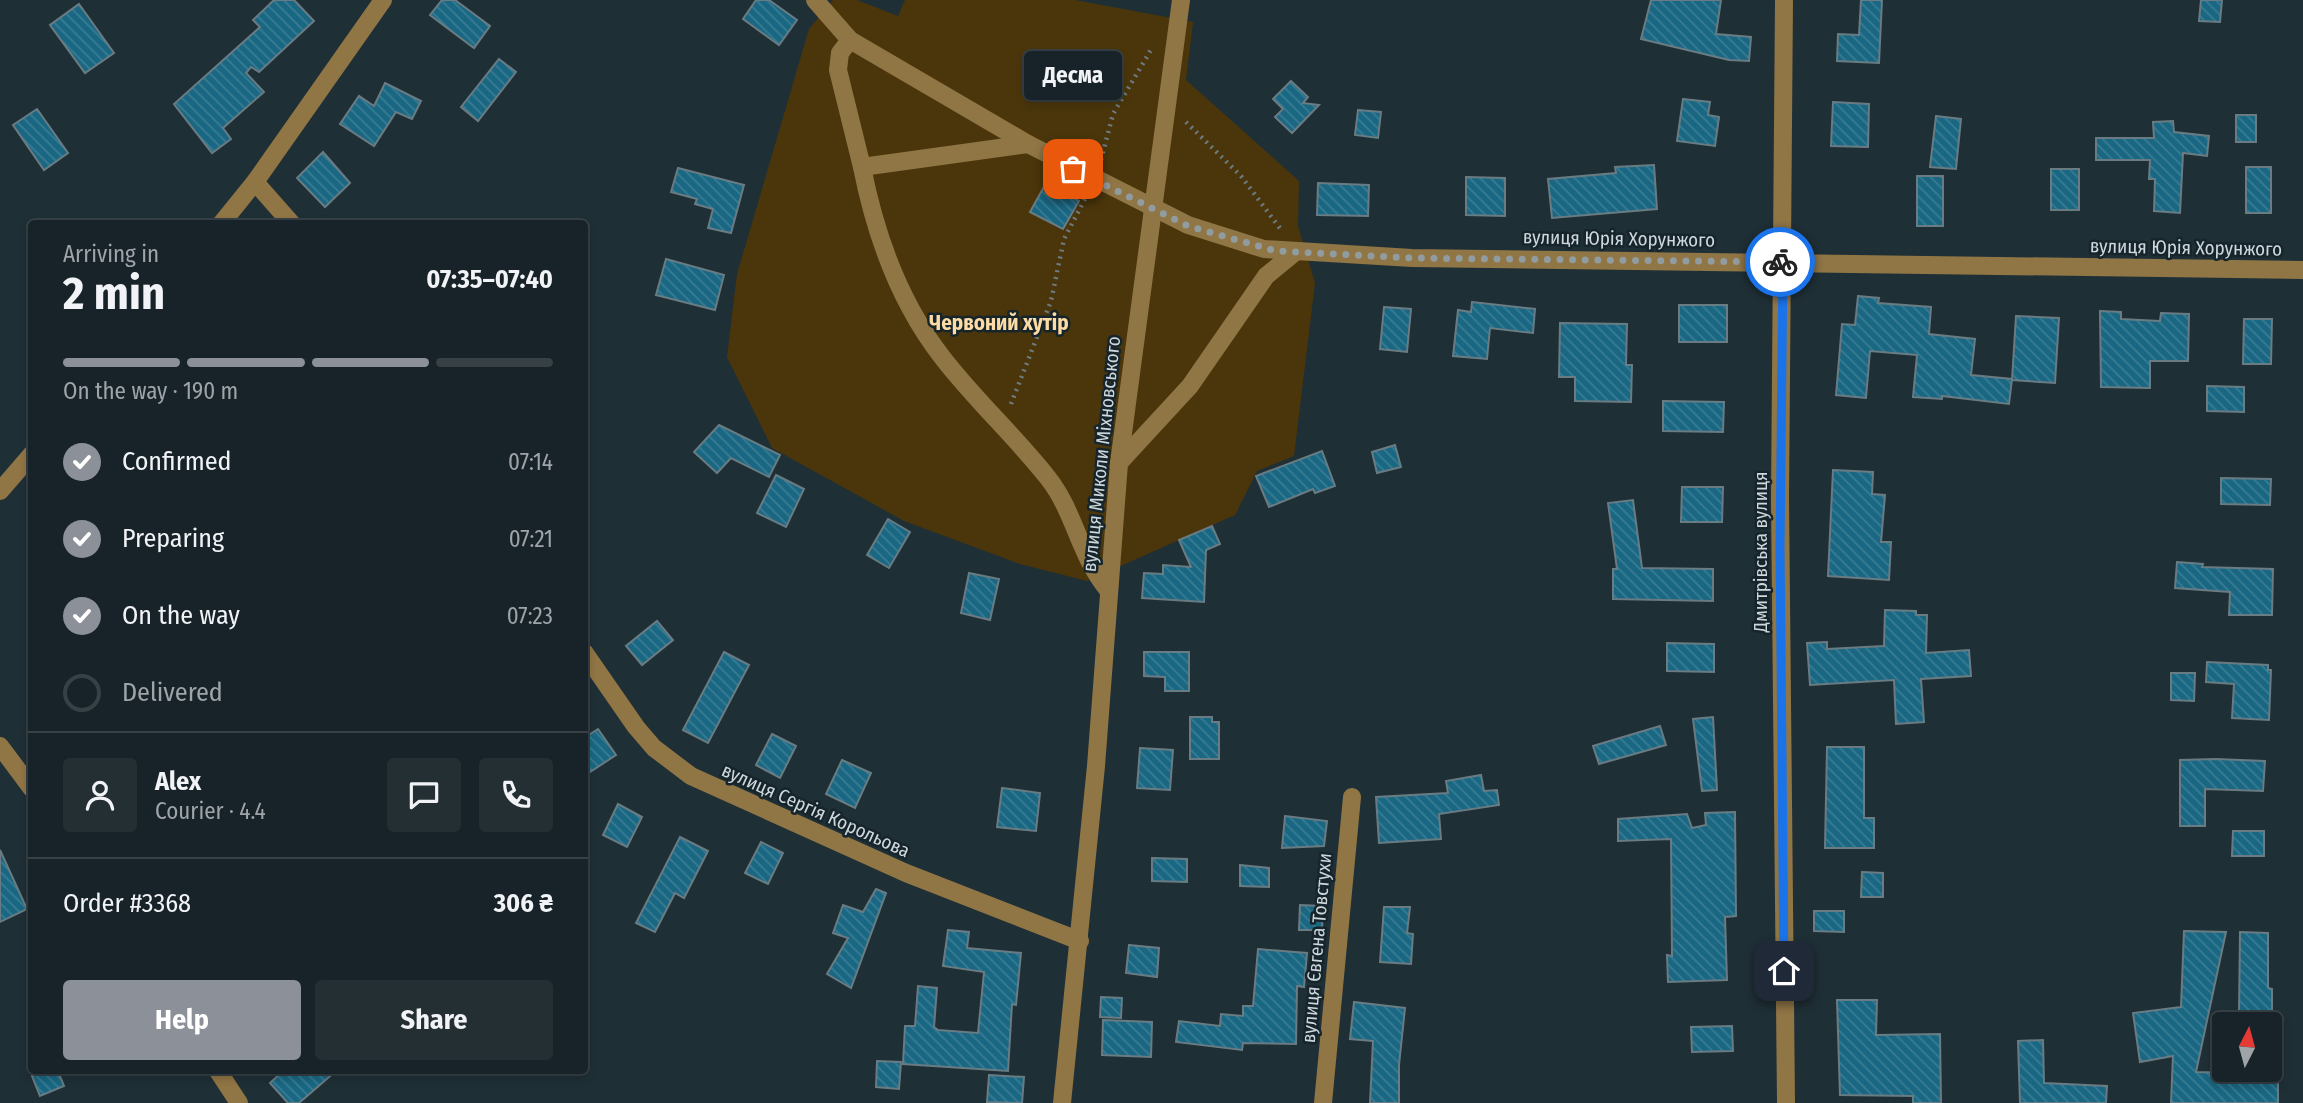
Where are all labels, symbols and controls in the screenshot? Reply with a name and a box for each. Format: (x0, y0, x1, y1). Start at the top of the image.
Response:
callout: Десма (1024, 50, 1122, 99)
text: Десма (1043, 61, 1103, 89)
pin (1043, 139, 1103, 199)
icon: bag (1054, 150, 1092, 188)
street label: вулиця Юрія Хорунжого (1523, 225, 1715, 252)
courier (1745, 227, 1815, 297)
street label: вулиця Юрія Хорунжого (2090, 234, 2282, 261)
text: Arriving in (63, 240, 159, 268)
icon: bike (1761, 243, 1799, 281)
text: 07:35–07:40 (426, 264, 553, 295)
text: 2 min (63, 266, 165, 321)
district label: Червоний хутір (929, 310, 1069, 336)
street label: вулиця Миколи Міхновського (1078, 335, 1125, 573)
text: On the way · 190 m (63, 377, 238, 405)
icon: check (63, 443, 101, 481)
text: Confirmed (122, 446, 232, 477)
text: 07:14 (508, 448, 553, 476)
street label: Дмитрівська вулиця (1749, 472, 1772, 633)
icon: check (63, 520, 101, 558)
text: Preparing (122, 523, 224, 554)
text: 07:21 (509, 525, 553, 553)
icon: check (63, 597, 101, 635)
text: On the way (122, 600, 240, 631)
text: 07:23 (507, 602, 553, 630)
text: Delivered (122, 677, 223, 708)
button: person (63, 758, 137, 832)
button: chat (387, 758, 461, 832)
button: phone (479, 758, 553, 832)
street label: вулиця Сергія Корольова (718, 759, 913, 862)
text: Alex (155, 766, 201, 797)
text: Courier · 4.4 (155, 797, 266, 825)
street label: вулиця Євгена Товстухи (1297, 852, 1336, 1044)
text: Order #3368 (63, 888, 191, 919)
text: 306 ₴ (494, 888, 553, 919)
pin (1754, 941, 1814, 1001)
icon: home (1765, 952, 1803, 990)
button: Help (63, 980, 301, 1060)
button: Share (315, 980, 553, 1060)
north arrow (2212, 1012, 2282, 1082)
map controls (2212, 1012, 2282, 1082)

